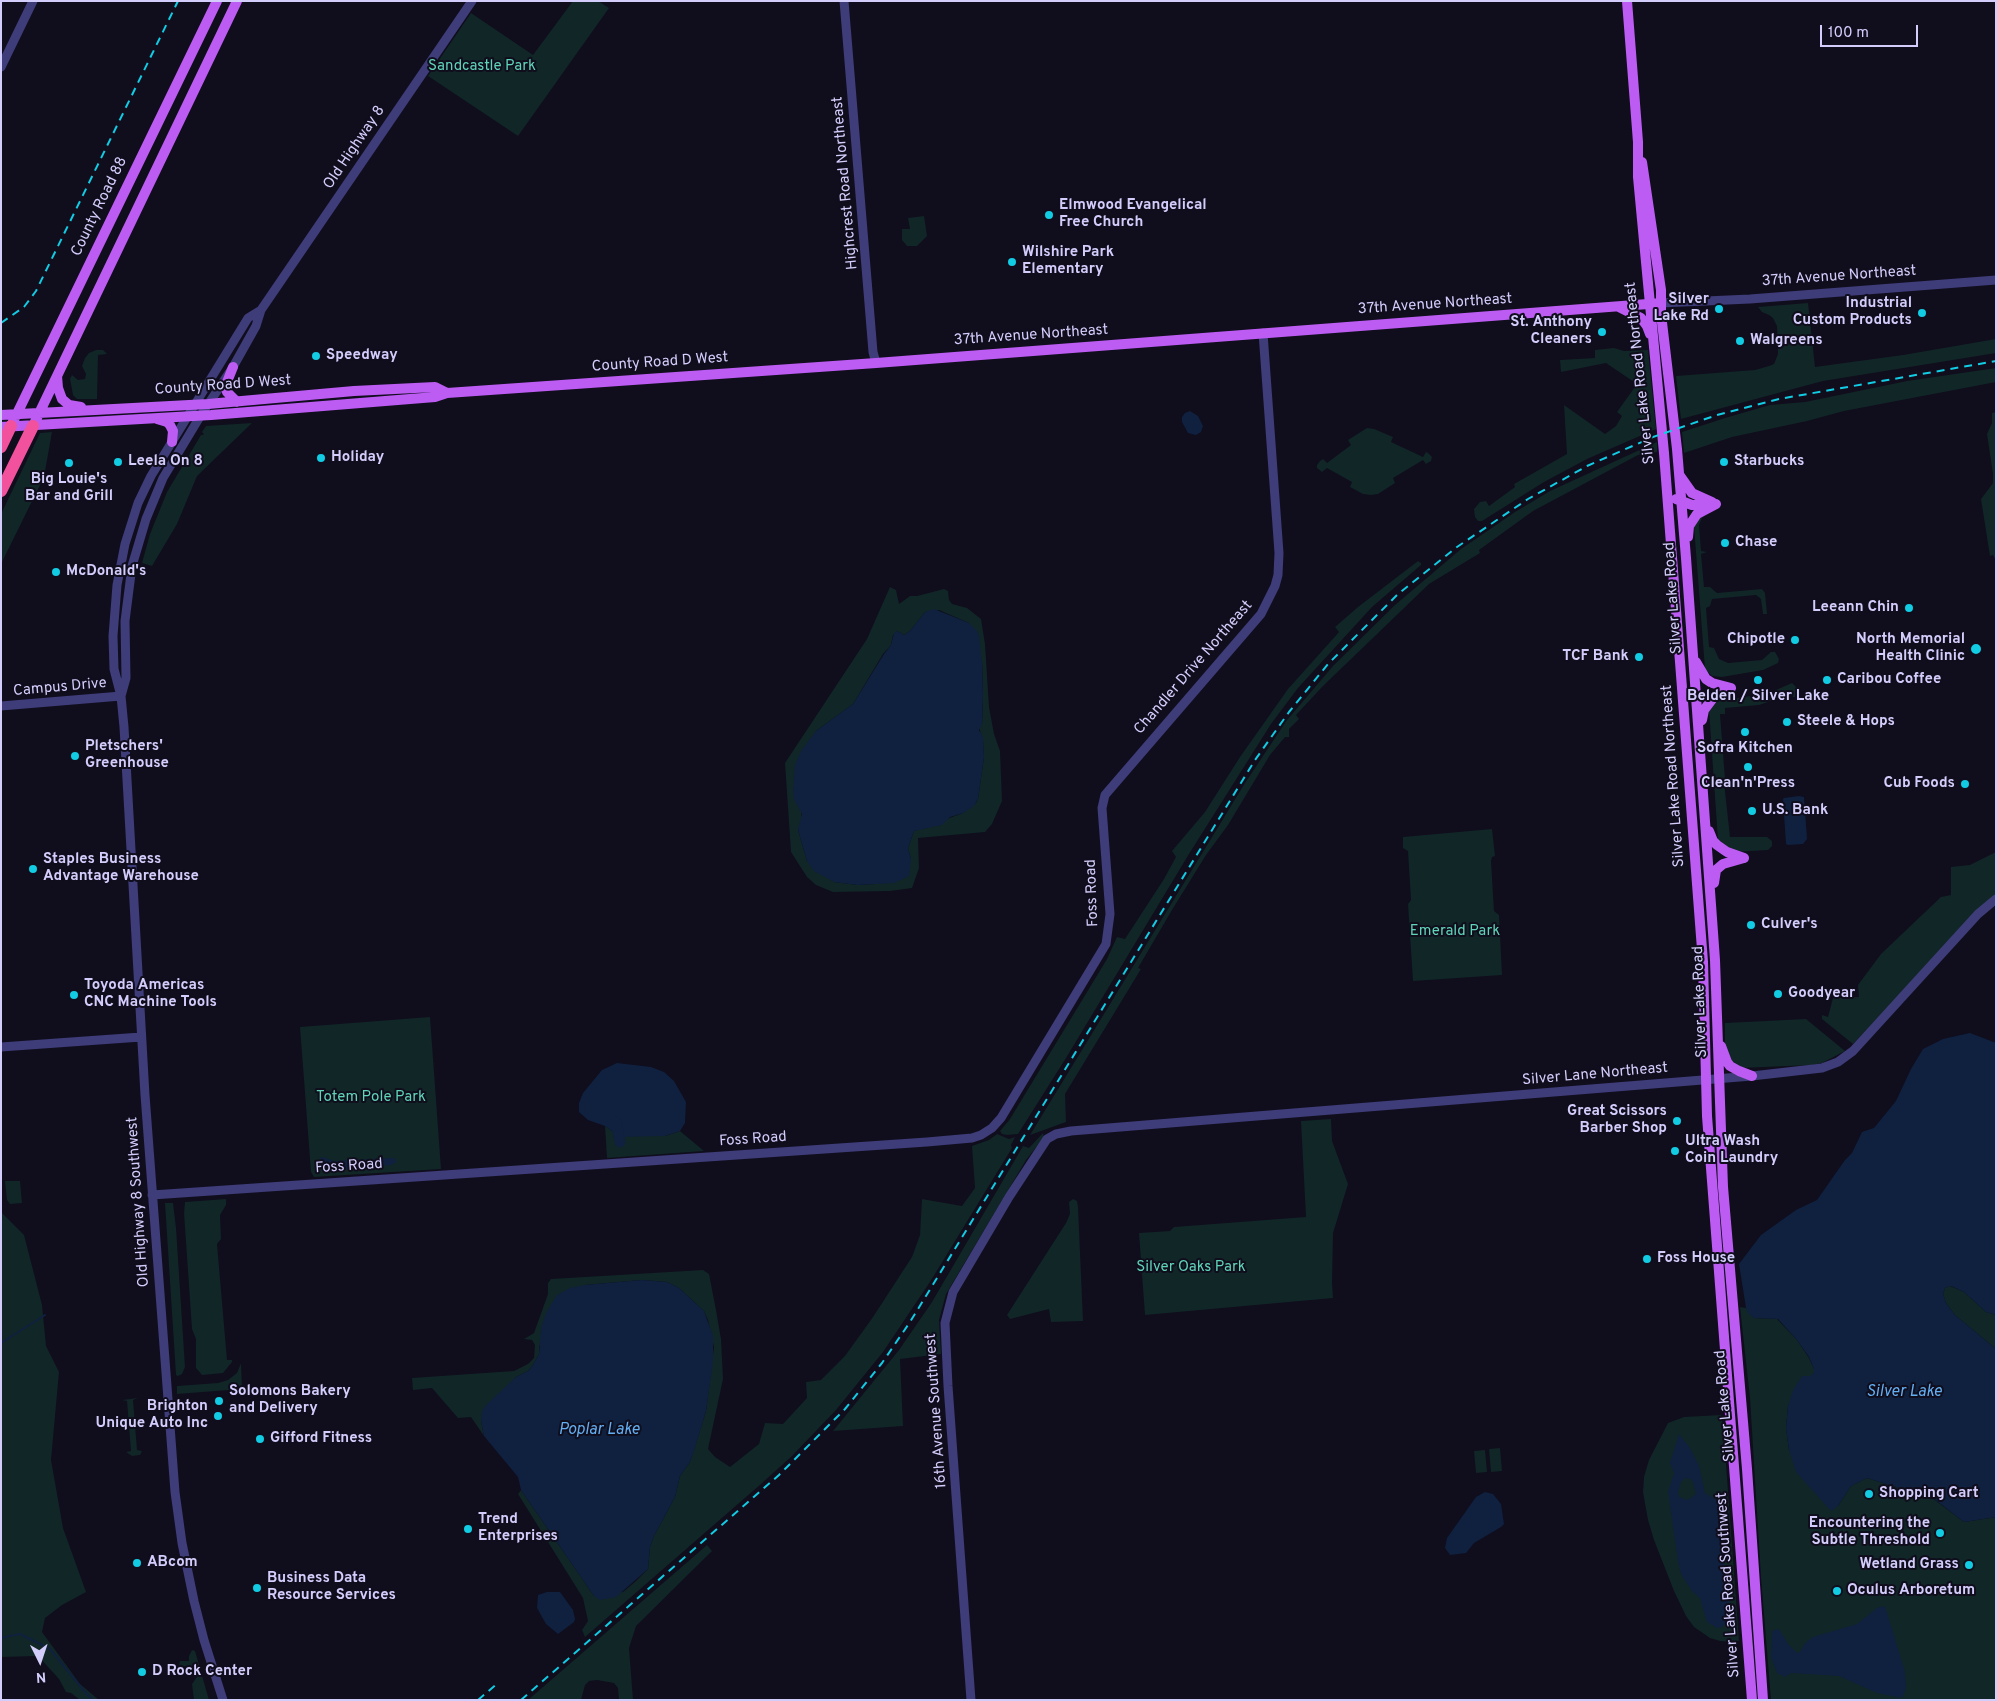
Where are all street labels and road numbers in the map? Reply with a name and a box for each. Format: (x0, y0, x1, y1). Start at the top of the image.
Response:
street label: Highcrest Road Northeast (829, 95, 863, 271)
street label: Old Highway 8 (320, 103, 390, 193)
street label: County Road 88 (68, 154, 132, 260)
street label: 37th Avenue Northeast (1761, 263, 1917, 291)
street label: Silver Lake Road Northeast (1622, 281, 1660, 465)
street label: 37th Avenue Northeast (1357, 291, 1513, 319)
street label: 37th Avenue Northeast (953, 322, 1109, 350)
street label: County Road D West (591, 349, 729, 377)
street label: County Road D West (154, 372, 292, 400)
street label: Silver Lake Road (1661, 541, 1687, 655)
street label: Chandler Drive Northeast (1131, 597, 1257, 739)
street label: Campus Drive (13, 675, 107, 701)
street label: Silver Lake Road Northeast (1659, 684, 1689, 868)
street label: Foss Road (1083, 859, 1103, 927)
street label: Silver Lake Road (1690, 946, 1712, 1058)
street label: Silver Lane Northeast (1521, 1060, 1669, 1090)
street label: Old Highway 8 Southwest (124, 1116, 154, 1288)
street label: Foss Road (719, 1129, 787, 1151)
street label: Foss Road (315, 1156, 383, 1178)
street label: 16th Avenue Southwest (923, 1333, 951, 1489)
street label: Silver Lake Road (1712, 1349, 1740, 1463)
street label: Silver Lake Road Southwest (1714, 1492, 1744, 1678)

